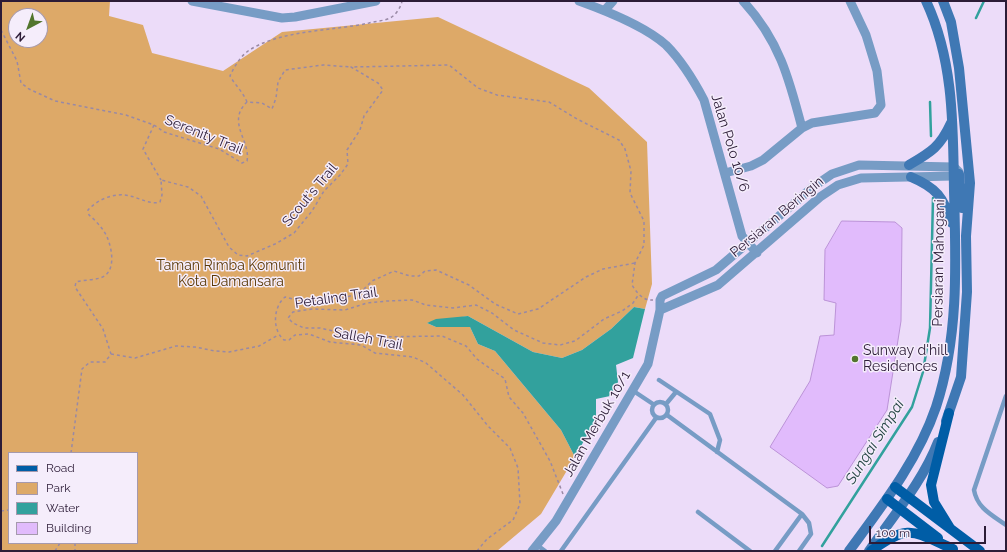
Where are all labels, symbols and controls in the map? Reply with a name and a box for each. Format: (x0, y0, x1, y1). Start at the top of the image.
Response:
north arrow (8, 8, 48, 48)
text: N (13, 29, 28, 44)
street label: Jalan Polo 10/6 (707, 92, 753, 194)
street label: Serenity Trail (162, 112, 246, 158)
street label: Scout's Trail (279, 160, 341, 230)
street label: Persiaran Beringin (727, 173, 827, 261)
street label: Persiaran Mahogani (929, 199, 949, 327)
park label: Taman Rimba Komuniti Kota Damansara (157, 258, 305, 290)
street label: Petaling Trail (294, 284, 378, 312)
street label: Salleh Trail (332, 324, 404, 354)
place label: Sunway d'hill Residences (863, 343, 948, 376)
marker: Sunway d'hill Residences (850, 354, 860, 364)
street label: Jalan Merbuk 10/1 (560, 368, 634, 480)
water label: Sungai Simpai (842, 396, 908, 488)
legend (8, 452, 138, 544)
text: Road (46, 461, 75, 475)
text: Park (46, 481, 71, 495)
text: Water (46, 501, 80, 515)
scale bar (871, 518, 988, 544)
text: Building (46, 521, 92, 535)
text: 100 m (876, 526, 910, 540)

